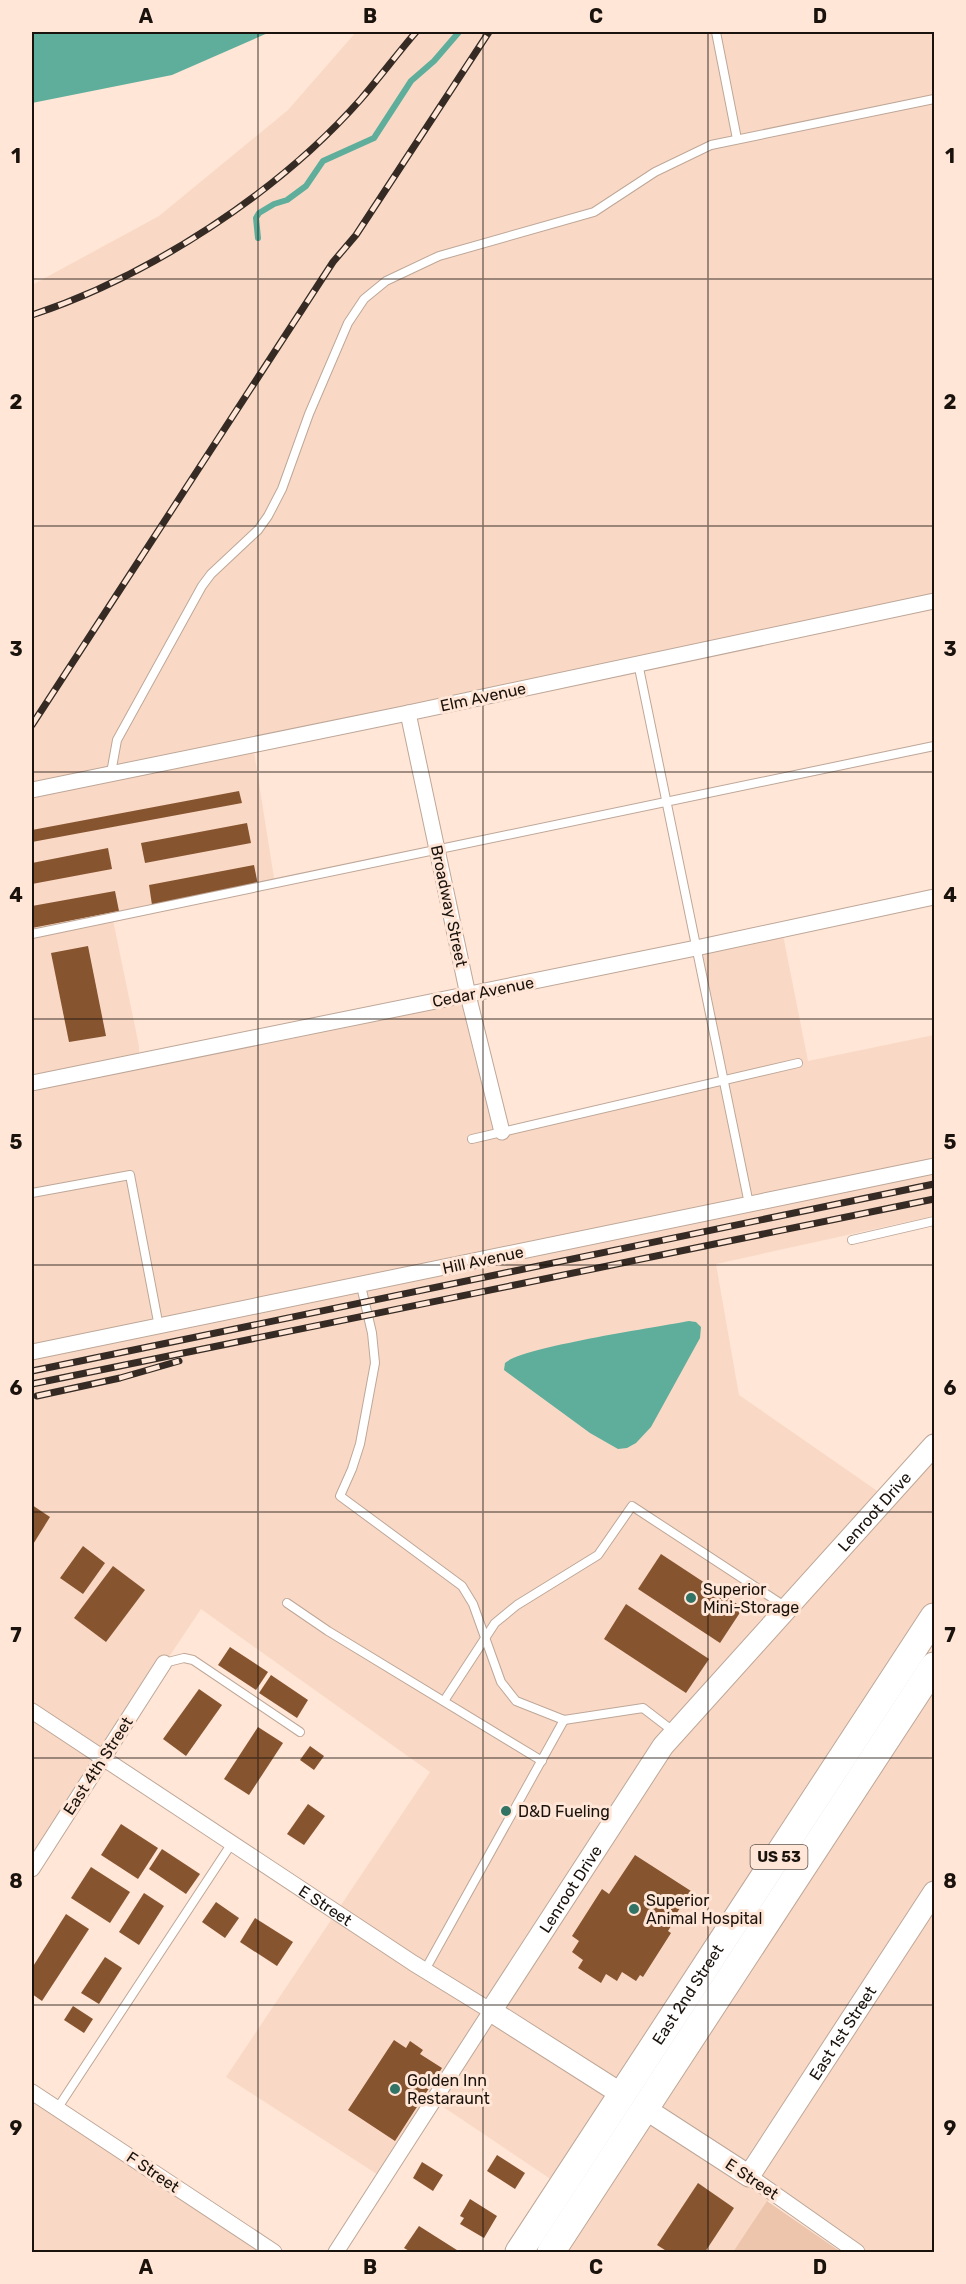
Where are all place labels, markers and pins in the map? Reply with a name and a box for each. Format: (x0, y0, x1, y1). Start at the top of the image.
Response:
place label: Superior Mini-Storage (703, 1580, 799, 1617)
marker: Superior Mini-Storage (684, 1591, 698, 1605)
place label: D&D Fueling (518, 1802, 610, 1821)
marker: D&D Fueling (499, 1804, 513, 1818)
place label: Superior Animal Hospital (646, 1891, 762, 1928)
marker: Superior Animal Hospital (627, 1902, 641, 1916)
place label: Golden Inn Restaraunt (407, 2071, 490, 2108)
marker: Golden Inn Restaraunt (388, 2082, 402, 2096)

